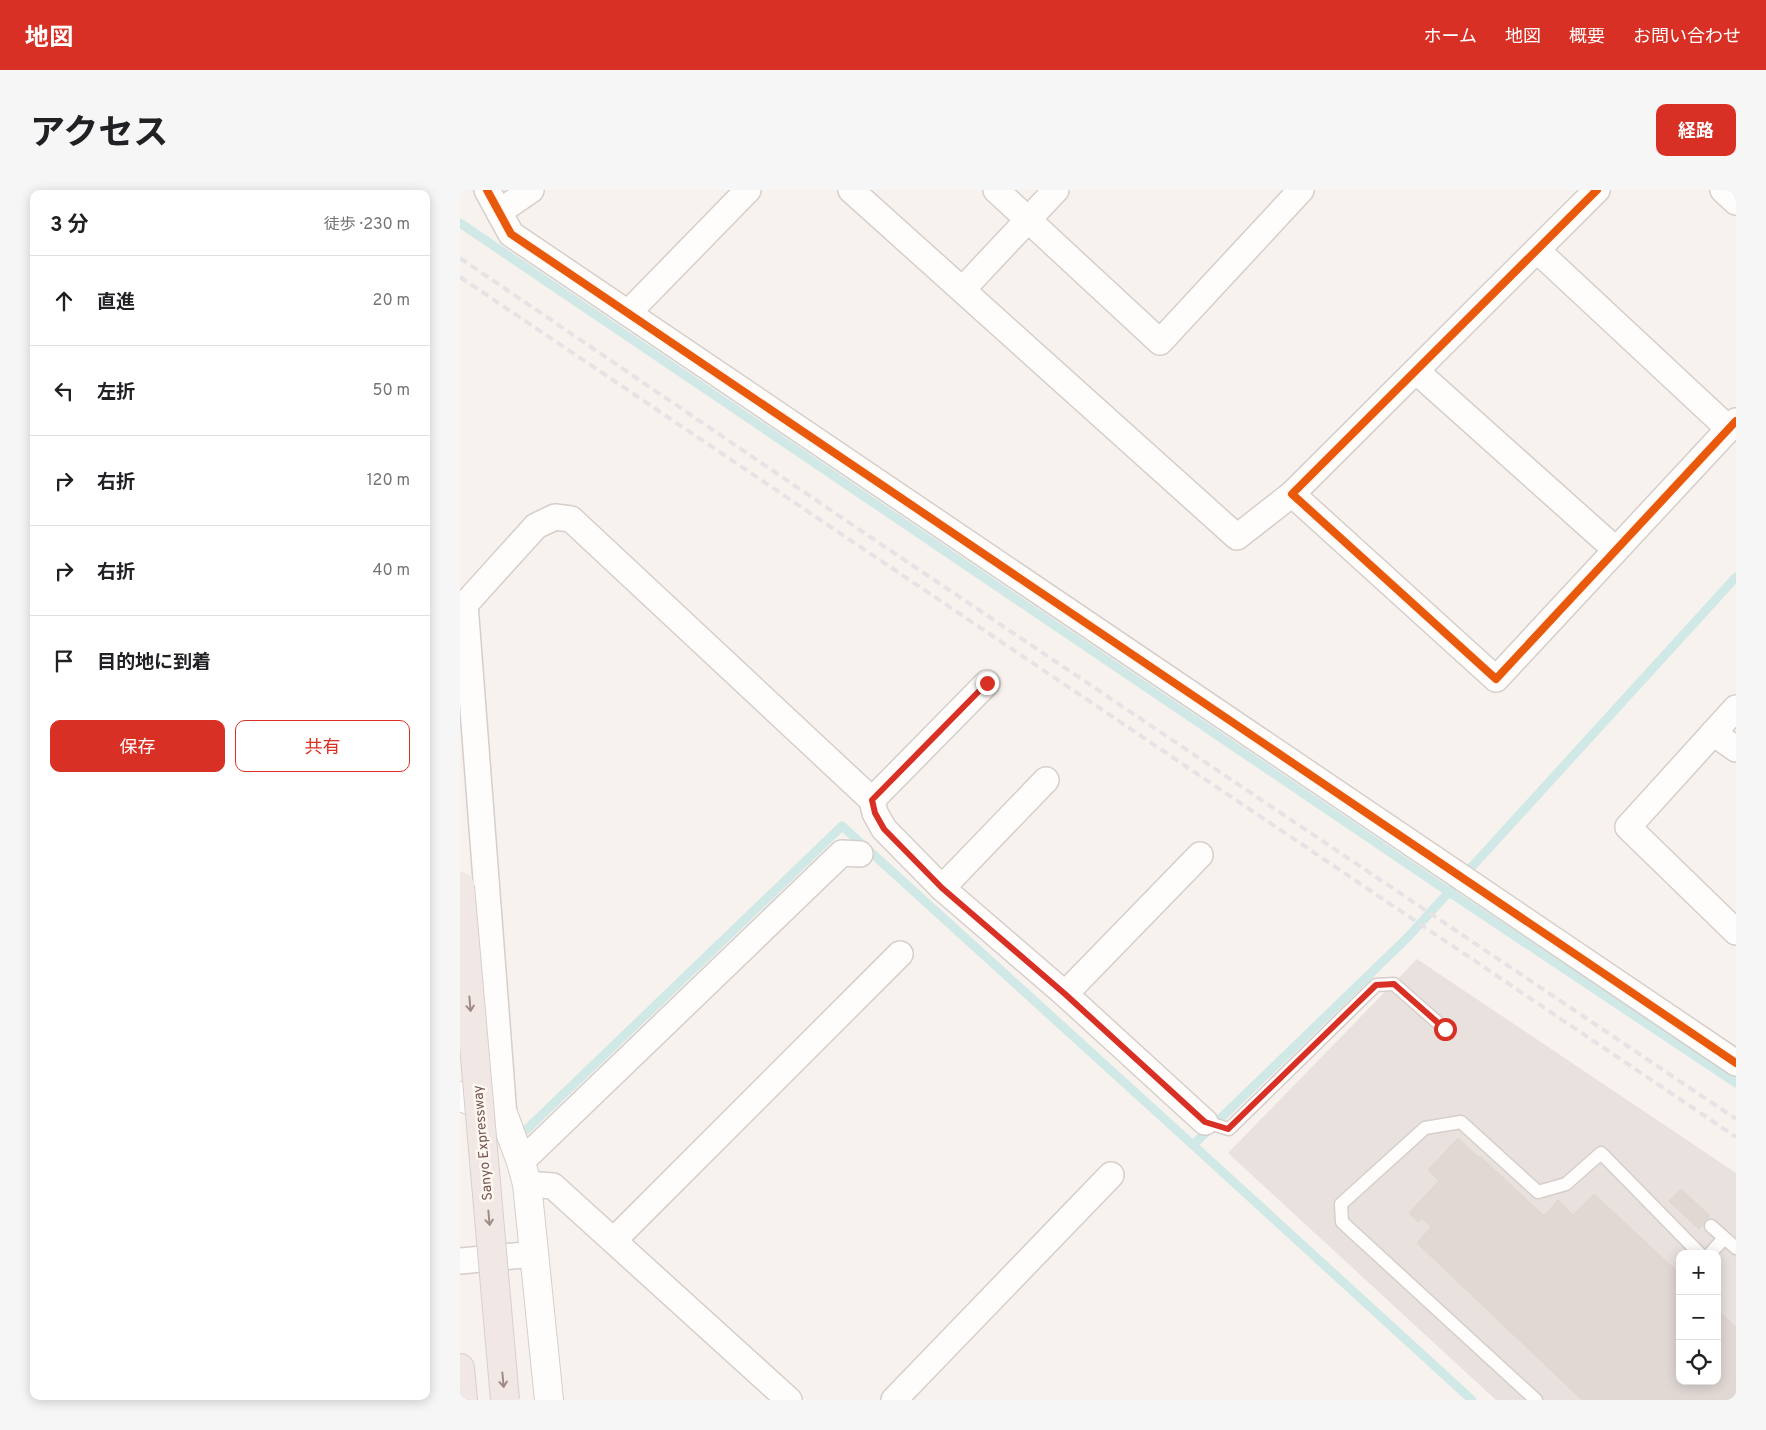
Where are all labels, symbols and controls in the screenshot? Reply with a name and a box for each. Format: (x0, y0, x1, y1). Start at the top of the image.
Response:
text: 地図 (25, 24, 73, 54)
text: ホーム (1424, 26, 1477, 49)
text: 地図 (1505, 26, 1541, 49)
text: 概要 (1569, 26, 1605, 49)
text: お問い合わせ (1633, 26, 1741, 49)
button: 経路 (1656, 104, 1736, 156)
text: アクセス (30, 113, 168, 157)
text: 3 分 (50, 212, 89, 239)
text: 徒歩 · 230 m (324, 215, 410, 235)
icon: ahead (50, 287, 78, 315)
text: 直進 (97, 291, 135, 315)
text: 20 m (373, 291, 410, 311)
icon: left (50, 377, 78, 405)
text: 左折 (97, 381, 135, 405)
text: 50 m (373, 381, 410, 401)
icon: right (50, 467, 78, 495)
text: 右折 (97, 471, 135, 495)
text: 120 m (367, 471, 410, 491)
icon: right (50, 557, 78, 585)
text: 右折 (97, 561, 135, 585)
text: 40 m (372, 561, 410, 581)
icon: arrive (50, 647, 78, 675)
text: 目的地に到着 (97, 651, 211, 675)
route end (976, 672, 999, 695)
button: 保存 (50, 720, 225, 772)
button: 共有 (235, 720, 410, 772)
one-way arrow (466, 996, 475, 1012)
route start (1434, 1018, 1457, 1041)
street label: Sanyo Expressway (470, 1084, 497, 1201)
one-way arrow (484, 1210, 494, 1226)
map controls (1676, 1250, 1721, 1385)
button: + (1676, 1250, 1721, 1295)
button: − (1676, 1295, 1721, 1340)
button: locate (1676, 1340, 1721, 1385)
one-way arrow (499, 1372, 508, 1388)

